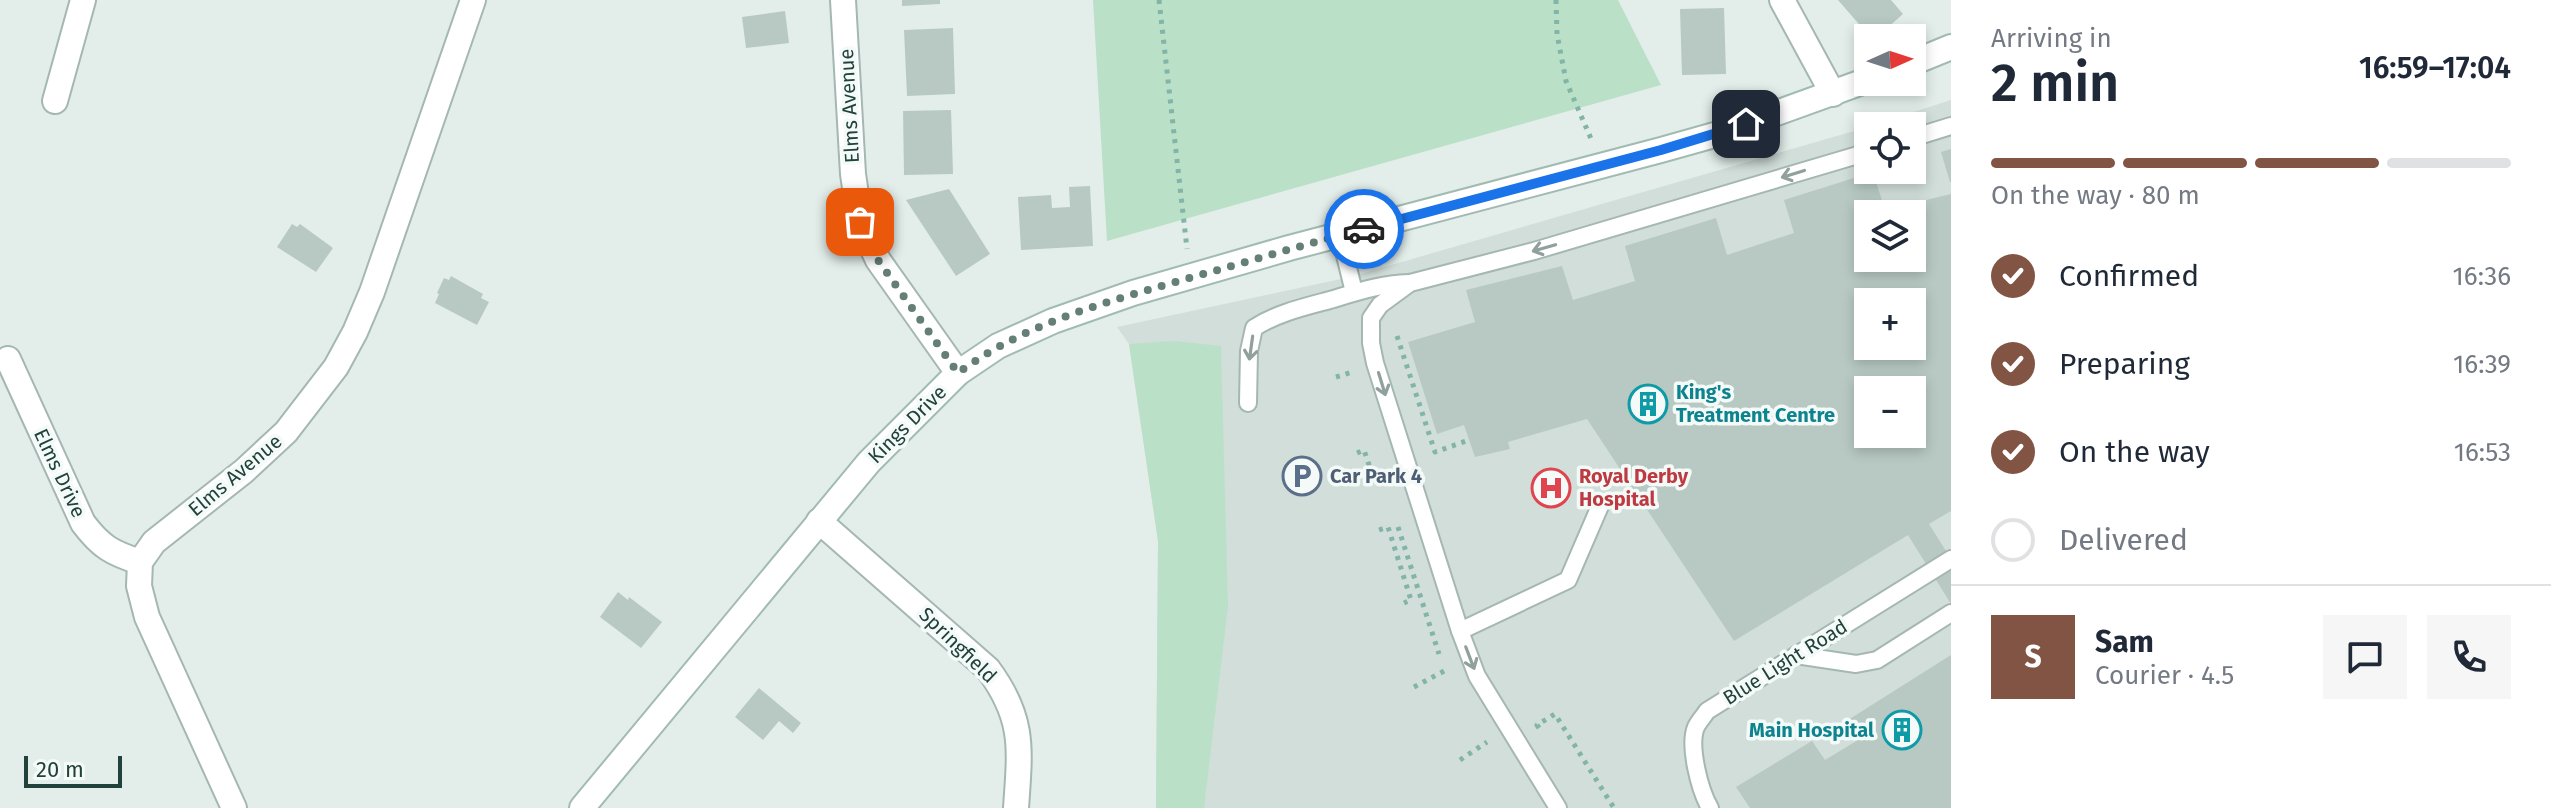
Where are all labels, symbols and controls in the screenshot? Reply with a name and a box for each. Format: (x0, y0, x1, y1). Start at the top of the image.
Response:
text: Arriving in (1991, 23, 2112, 54)
north arrow (1854, 24, 1926, 96)
map controls (1854, 24, 1926, 448)
street label: Elms Avenue (834, 48, 864, 164)
text: 16:59–17:04 (2359, 50, 2511, 86)
text: 2 min (1991, 52, 2119, 115)
pin (1712, 90, 1780, 158)
icon: home (1724, 102, 1768, 146)
button: locate (1854, 112, 1926, 184)
one-way arrow (1781, 167, 1807, 182)
text: On the way · 80 m (1991, 180, 2200, 211)
pin (826, 188, 894, 256)
courier (1324, 189, 1404, 269)
icon: bag (838, 200, 882, 244)
button: layers (1854, 200, 1926, 272)
icon: car (1342, 207, 1386, 251)
one-way arrow (1532, 241, 1558, 256)
icon: check (1991, 254, 2035, 298)
text: Confirmed (2059, 258, 2199, 294)
text: 16:36 (2453, 261, 2511, 292)
button: + (1854, 288, 1926, 360)
one-way arrow (1243, 335, 1258, 361)
icon: check (1991, 342, 2035, 386)
text: Preparing (2059, 346, 2190, 382)
text: 16:39 (2453, 349, 2511, 380)
one-way arrow (1375, 372, 1390, 397)
button: − (1854, 376, 1926, 448)
street label: Kings Drive (863, 380, 951, 468)
place label: King's Treatment Centre (1676, 380, 1835, 427)
building icon: King's Treatment Centre (1627, 383, 1669, 425)
street label: Elms Drive (29, 425, 91, 521)
street label: Elms Avenue (183, 429, 287, 521)
icon: check (1991, 430, 2035, 474)
text: On the way (2059, 434, 2210, 470)
text: 16:53 (2454, 437, 2511, 468)
parking icon: Car Park 4 (1281, 455, 1323, 497)
place label: Car Park 4 (1330, 464, 1422, 488)
place label: Royal Derby Hospital (1579, 464, 1689, 511)
hospital icon: Royal Derby Hospital (1530, 467, 1572, 509)
text: Delivered (2059, 522, 2188, 558)
street label: Springfield (914, 602, 1002, 688)
street label: Blue Light Road (1718, 614, 1852, 710)
button: chat (2323, 615, 2407, 699)
button: phone (2427, 615, 2511, 699)
text: Sam (2095, 624, 2154, 660)
text: S (2024, 639, 2042, 675)
one-way arrow (1464, 645, 1478, 670)
text: Courier · 4.5 (2095, 660, 2234, 691)
building icon: Main Hospital (1881, 709, 1923, 751)
place label: Main Hospital (1749, 718, 1874, 742)
scale bar (24, 752, 122, 788)
text: 20 m (36, 756, 84, 783)

